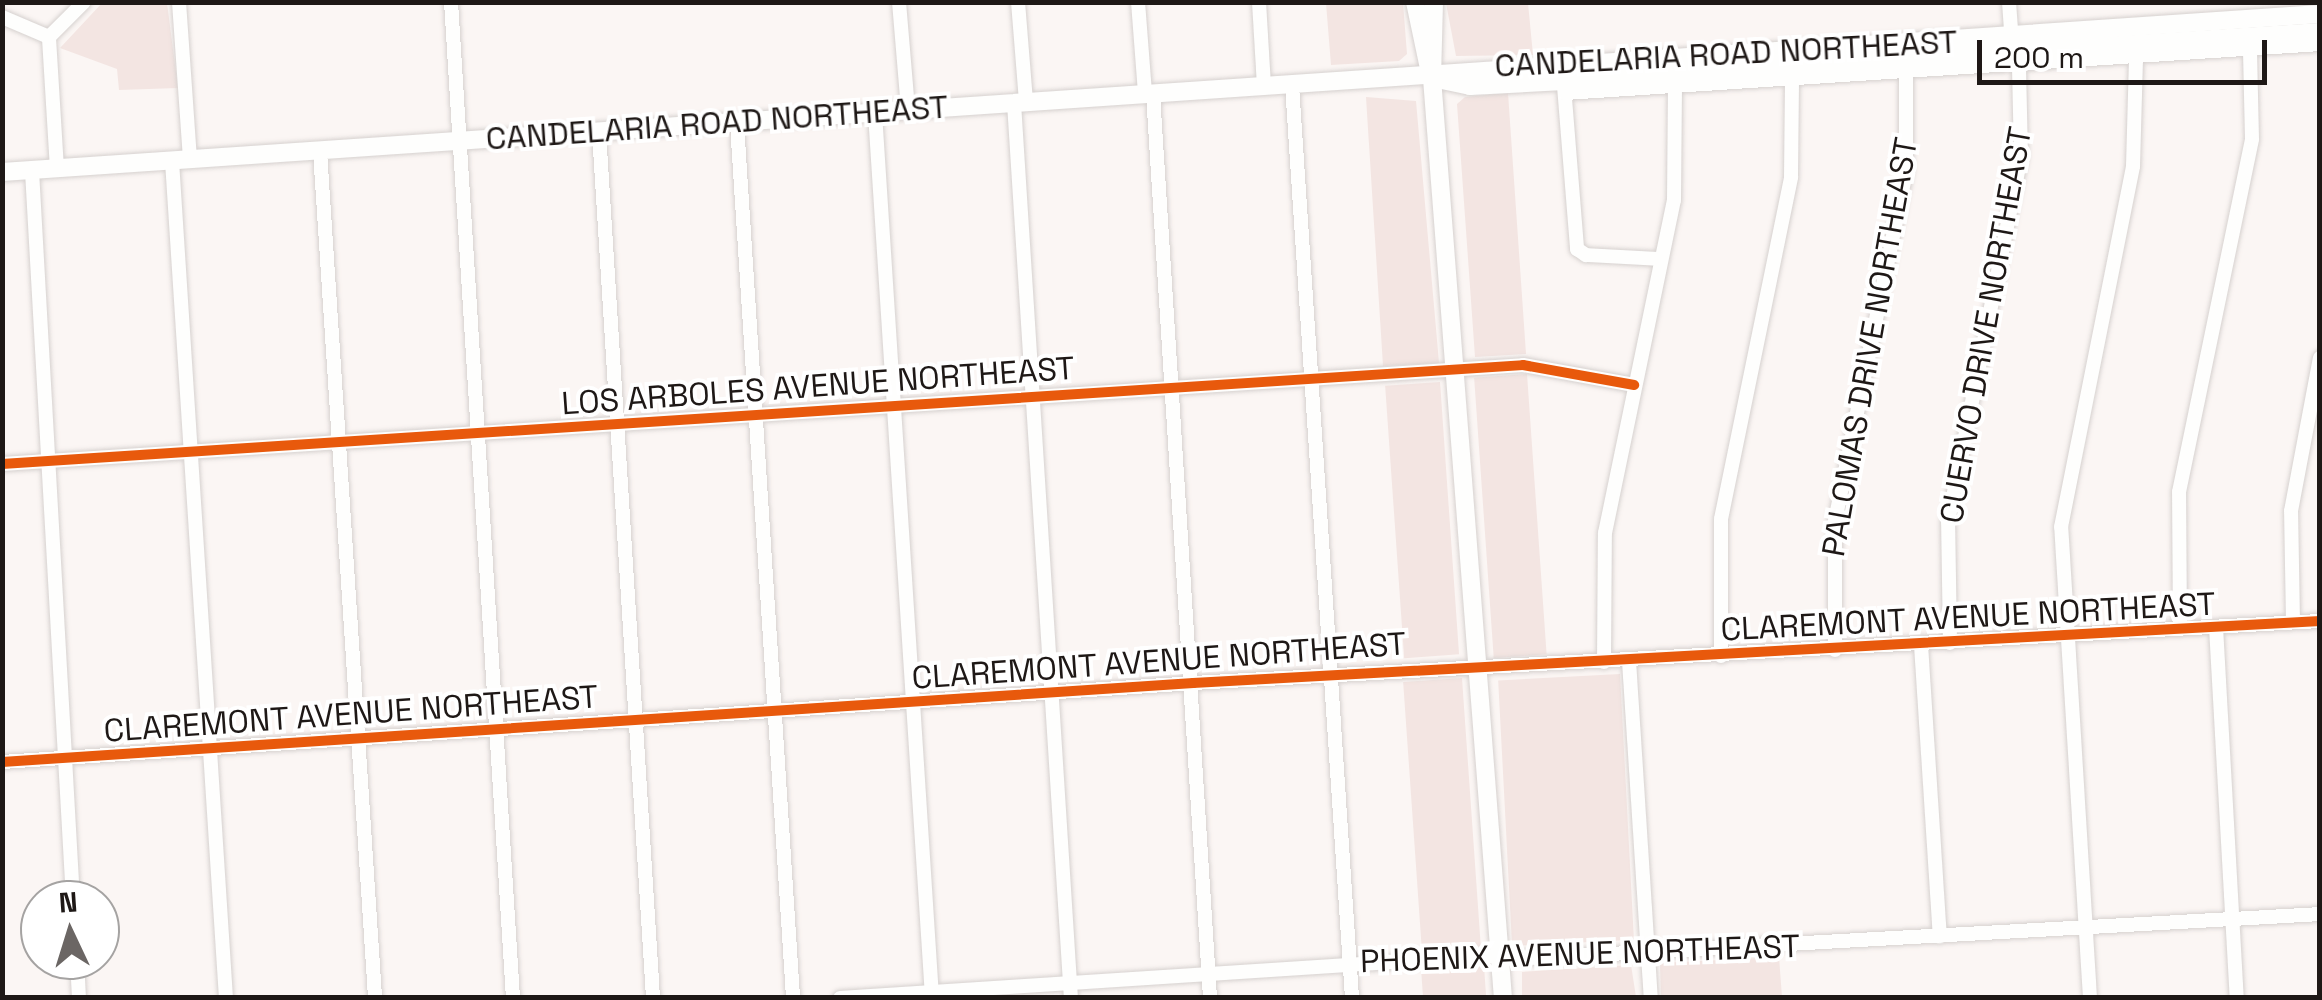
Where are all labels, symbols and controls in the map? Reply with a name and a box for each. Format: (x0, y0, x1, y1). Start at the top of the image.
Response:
scale bar (1982, 20, 2272, 82)
street label: CANDELARIA ROAD NORTHEAST (1493, 23, 1959, 85)
text: 200 m (1994, 38, 2084, 77)
street label: CANDELARIA ROAD NORTHEAST (484, 88, 950, 158)
street label: CUERVO DRIVE NORTHEAST (1932, 124, 2040, 526)
street label: PALOMAS DRIVE NORTHEAST (1814, 135, 1926, 559)
street label: LOS ARBOLES AVENUE NORTHEAST (560, 349, 1076, 423)
street label: CLAREMONT AVENUE NORTHEAST (1719, 585, 2217, 649)
street label: CLAREMONT AVENUE NORTHEAST (910, 625, 1408, 697)
street label: CLAREMONT AVENUE NORTHEAST (102, 678, 600, 750)
north arrow (20, 880, 120, 980)
text: N (57, 883, 79, 921)
street label: PHOENIX AVENUE NORTHEAST (1359, 927, 1801, 981)

